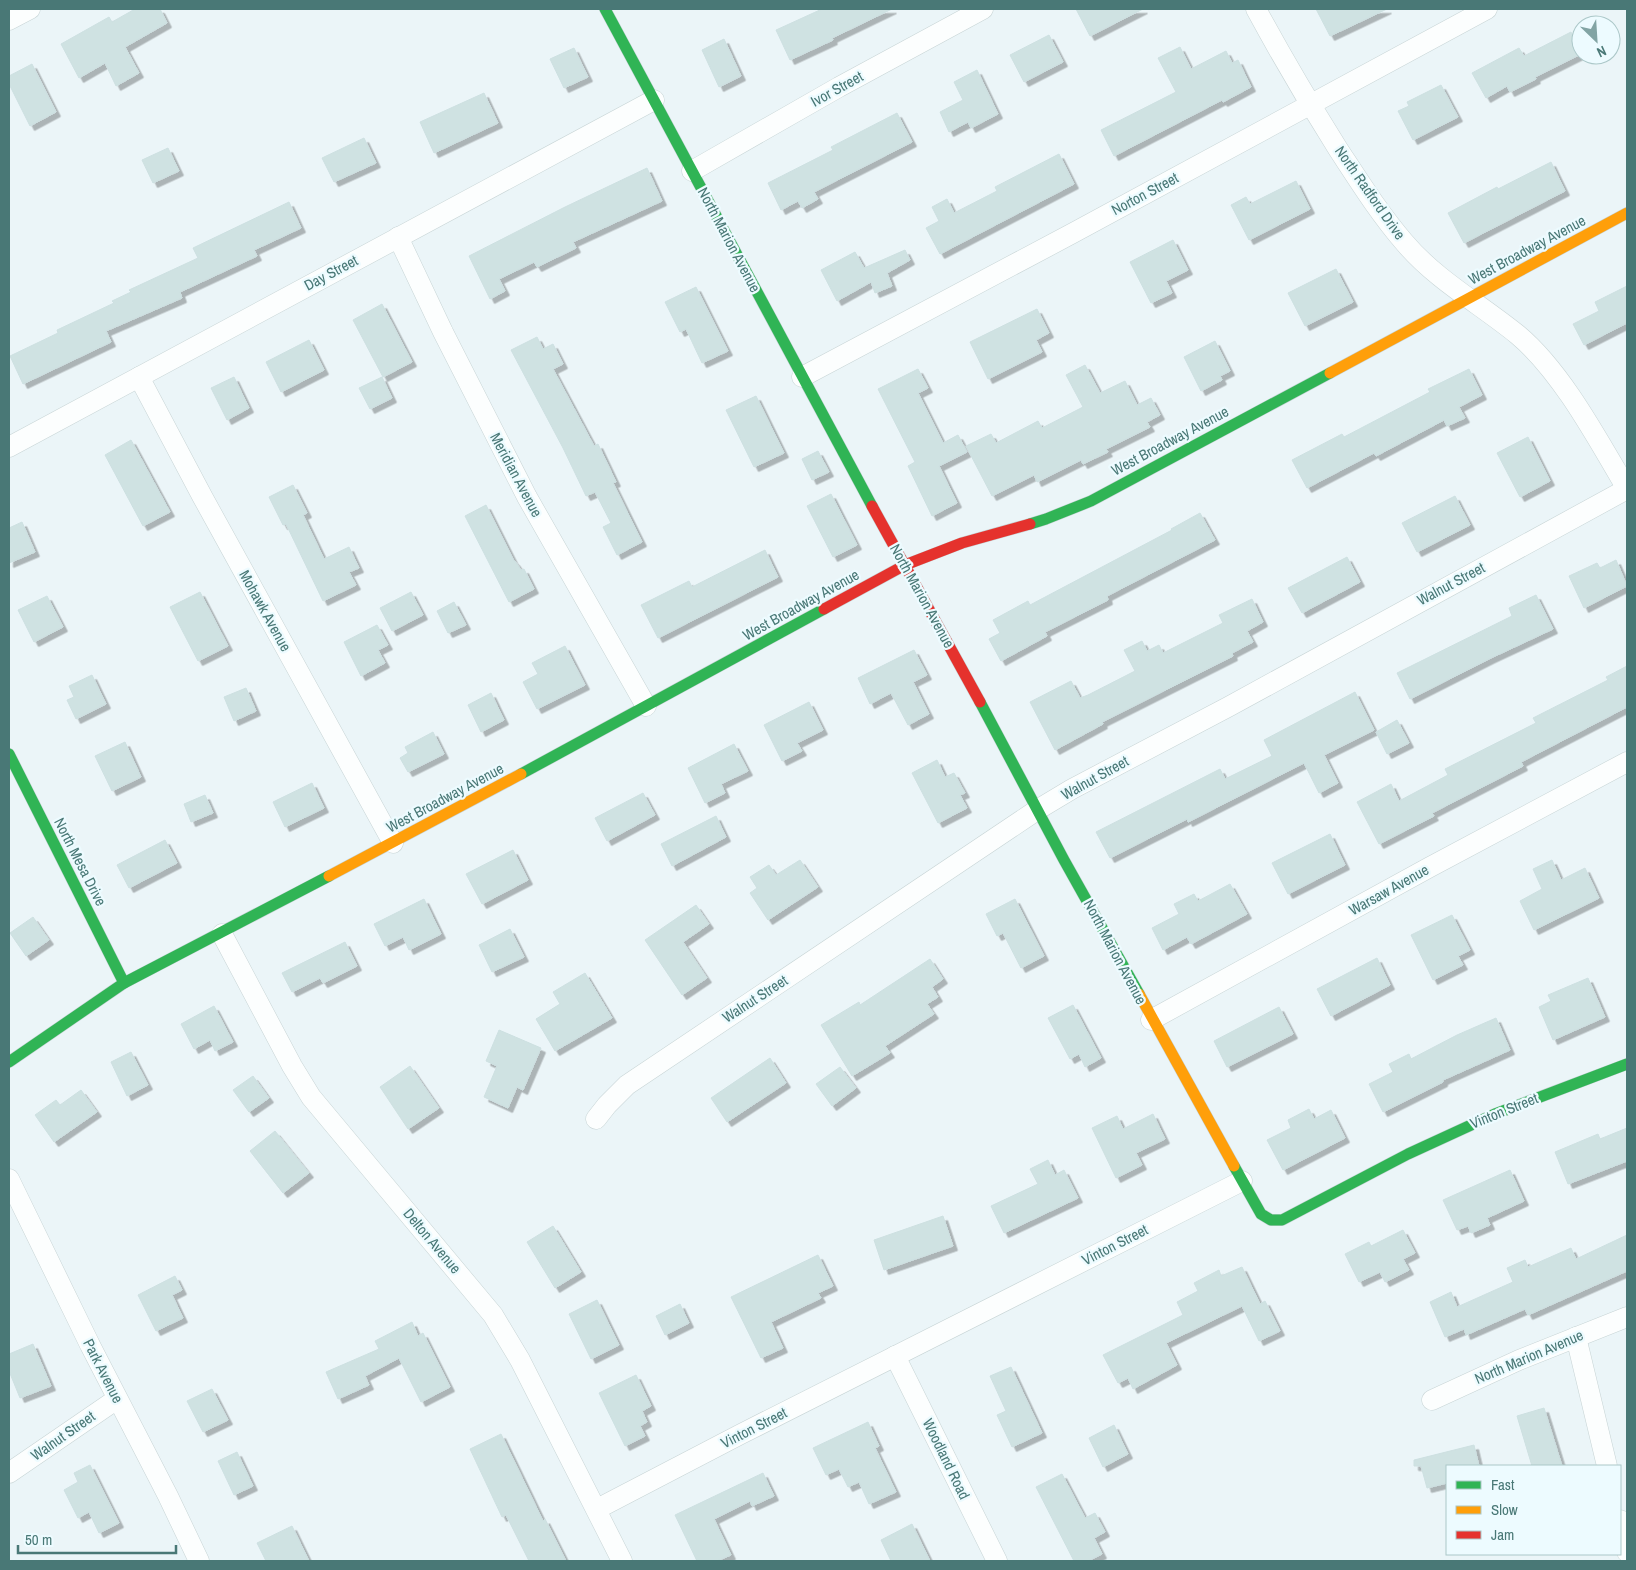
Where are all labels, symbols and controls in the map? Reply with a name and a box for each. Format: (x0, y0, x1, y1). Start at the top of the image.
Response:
north arrow (1571, 15, 1621, 65)
text: N (1594, 42, 1609, 62)
street label: Ivor Street (807, 65, 867, 112)
street label: North Radford Drive (1330, 142, 1411, 244)
street label: Norton Street (1108, 167, 1183, 220)
street label: North Marion Avenue (693, 184, 766, 296)
street label: West Broadway Avenue (1464, 210, 1589, 289)
street label: Day Street (300, 249, 362, 295)
street label: West Broadway Avenue (1107, 401, 1232, 480)
street label: Meridian Avenue (485, 429, 548, 521)
street label: North Marion Avenue (885, 540, 960, 652)
street label: Walnut Street (1413, 557, 1489, 610)
street label: West Broadway Avenue (739, 564, 863, 645)
street label: Mohawk Avenue (234, 566, 297, 655)
street label: Walnut Street (1057, 750, 1133, 805)
street label: West Broadway Avenue (382, 758, 507, 837)
street label: North Mesa Drive (49, 814, 112, 910)
street label: Warsaw Avenue (1345, 859, 1433, 920)
street label: North Marion Avenue (1079, 896, 1152, 1008)
street label: Walnut Street (718, 969, 792, 1028)
street label: Vinton Street (1467, 1087, 1541, 1134)
street label: Delton Avenue (399, 1203, 466, 1278)
street label: Vinton Street (1078, 1219, 1152, 1270)
street label: North Marion Avenue (1471, 1324, 1586, 1389)
street label: Park Avenue (78, 1335, 129, 1407)
street label: Vinton Street (717, 1402, 791, 1453)
street label: Walnut Street (26, 1405, 100, 1465)
street label: Woodland Road (918, 1415, 975, 1503)
legend (1446, 1465, 1621, 1555)
text: Fast (1491, 1474, 1515, 1495)
text: Slow (1491, 1499, 1518, 1520)
scale bar (18, 1522, 175, 1554)
text: Jam (1491, 1524, 1514, 1545)
text: 50 m (25, 1529, 52, 1550)

